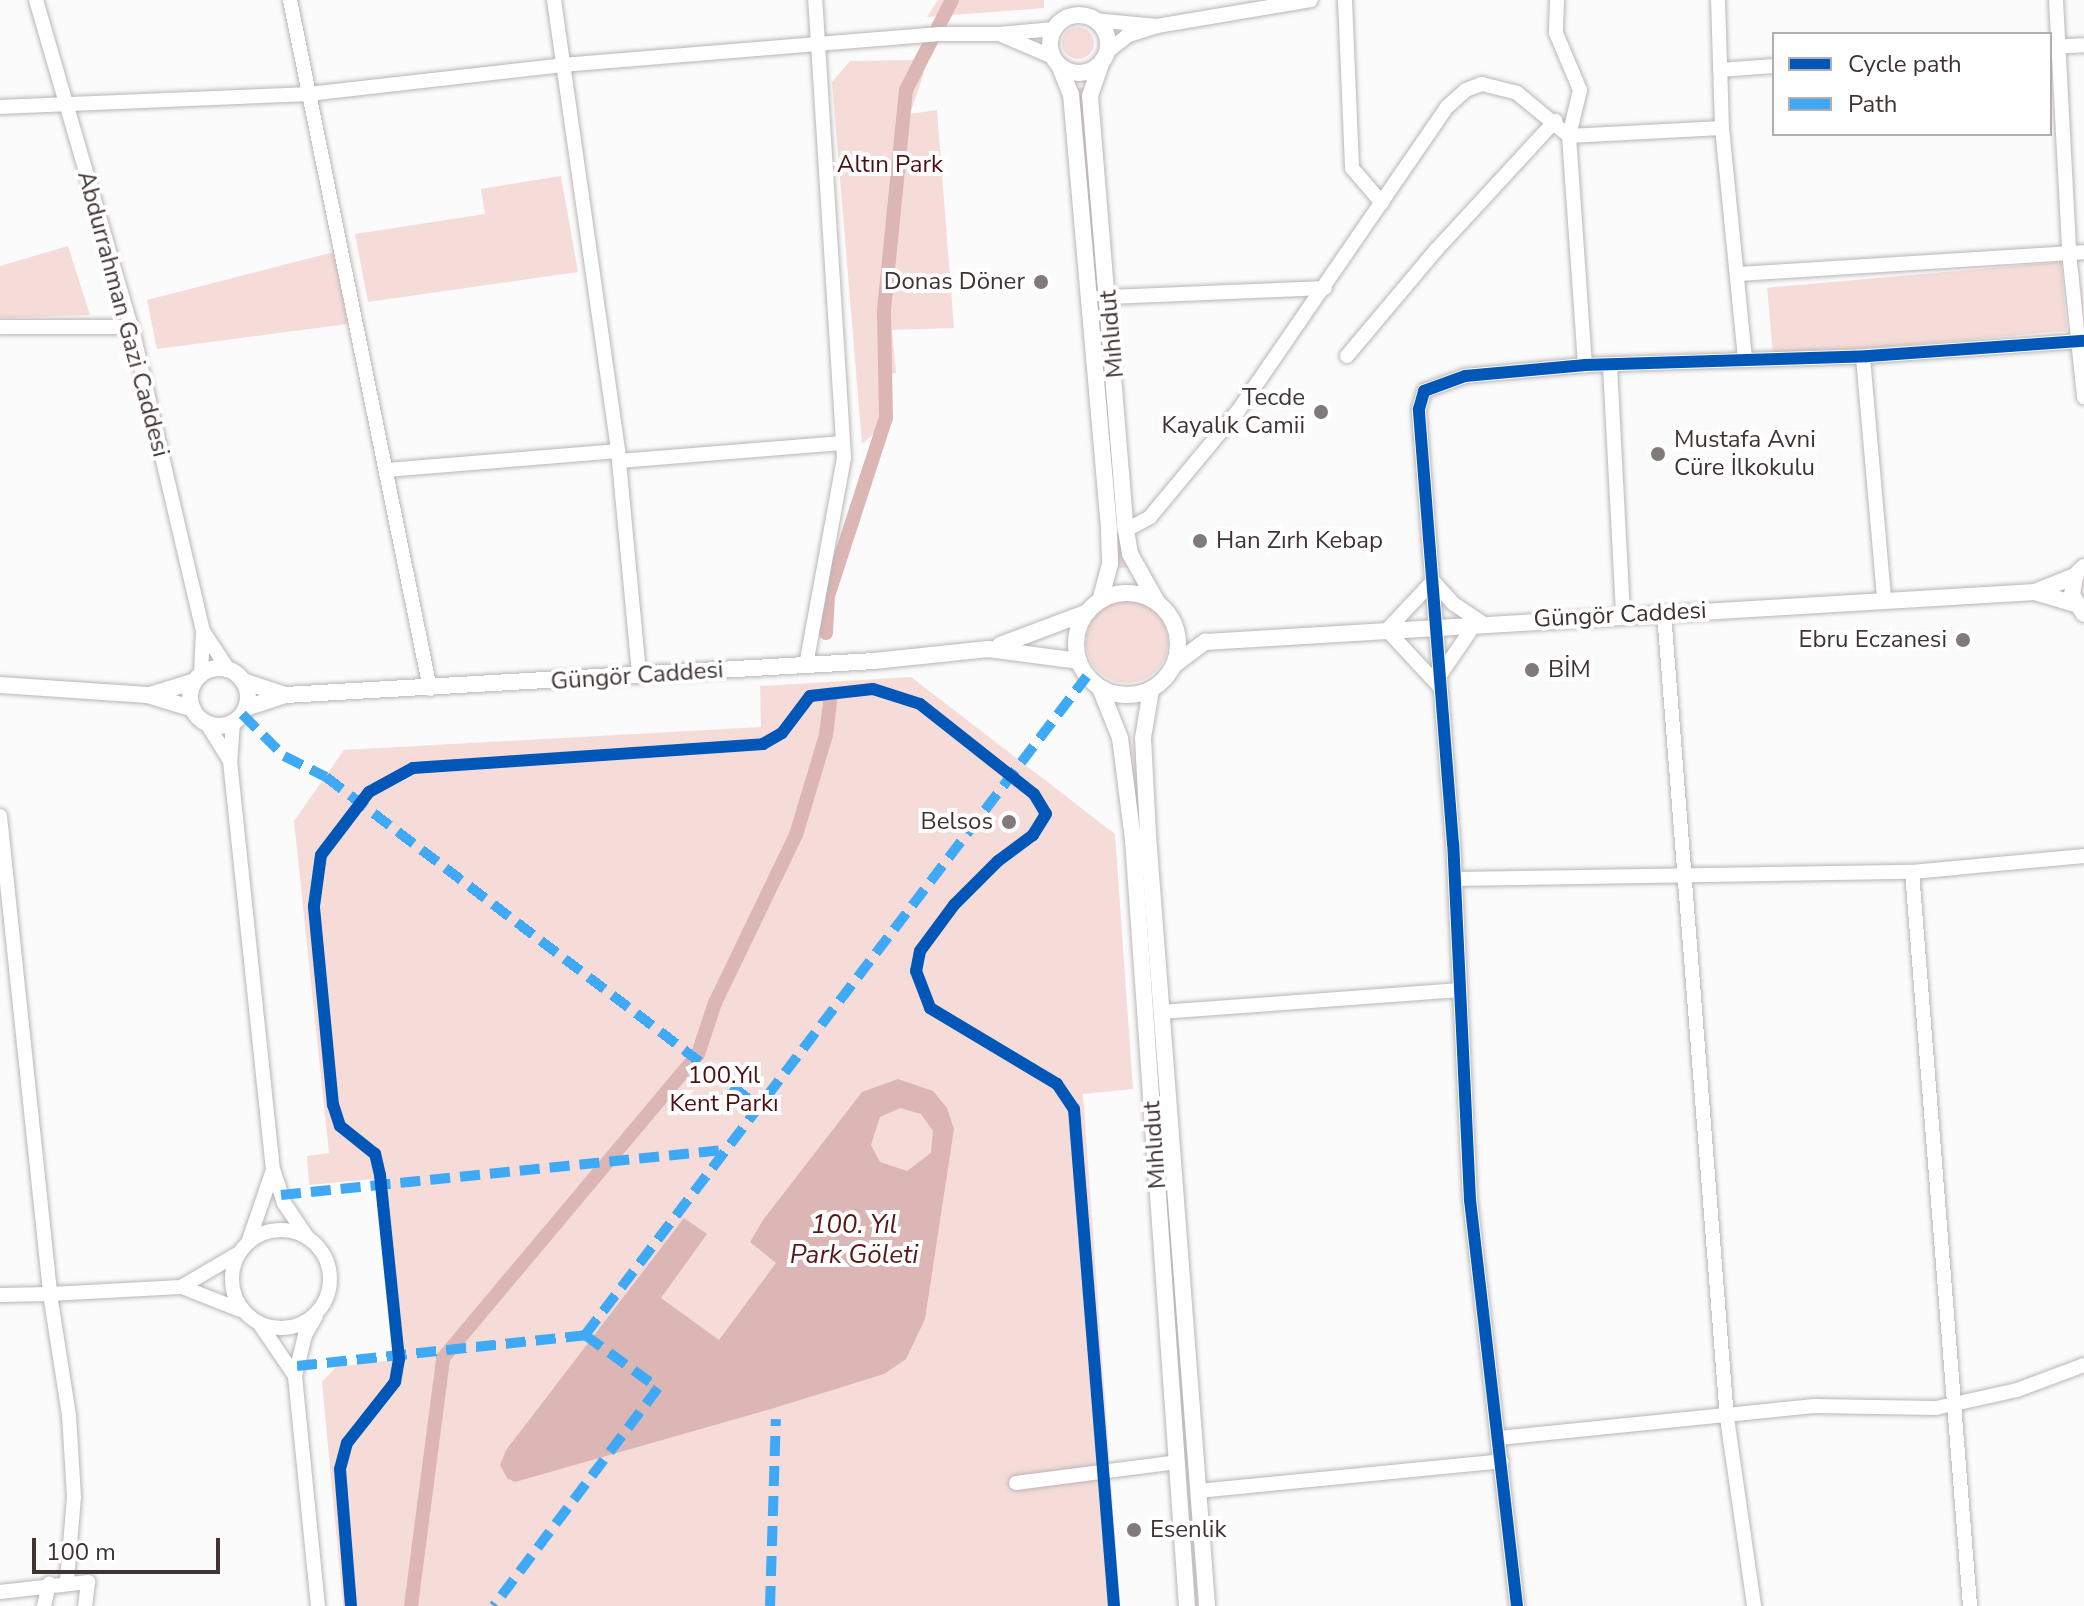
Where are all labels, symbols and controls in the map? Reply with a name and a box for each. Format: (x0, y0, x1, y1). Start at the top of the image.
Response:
legend (1772, 32, 2052, 136)
text: Cycle path (1848, 48, 1962, 80)
text: Path (1848, 88, 1897, 120)
park label: Altın Park (837, 151, 943, 179)
street label: Abdurrahman Gazi Caddesi (71, 168, 175, 460)
place label: Donas Döner (884, 268, 1025, 296)
marker: Donas Döner (1032, 273, 1050, 291)
street label: Mıhlıdut (1094, 289, 1130, 379)
place label: Tecde Kayalık Camii (1162, 384, 1305, 440)
marker: Tecde Kayalık Camii (1312, 403, 1330, 421)
place label: Mustafa Avni Cüre İlkokulu (1674, 426, 1816, 482)
marker: Mustafa Avni Cüre İlkokulu (1649, 445, 1667, 463)
place label: Han Zırh Kebap (1216, 527, 1383, 555)
marker: Han Zırh Kebap (1191, 532, 1209, 550)
street label: Güngör Caddesi (1533, 596, 1707, 634)
place label: Ebru Eczanesi (1799, 626, 1947, 654)
marker: Ebru Eczanesi (1954, 631, 1972, 649)
street label: Güngör Caddesi (550, 656, 724, 696)
place label: BİM (1548, 656, 1591, 684)
marker: BİM (1523, 661, 1541, 679)
place label: Belsos (921, 808, 993, 836)
marker: Belsos (1000, 813, 1018, 831)
park label: 100.Yıl Kent Parkı (669, 1062, 779, 1118)
street label: Mıhlıdut (1138, 1100, 1172, 1190)
water label: 100. Yıl Park Göleti (790, 1209, 918, 1270)
place label: Esenlik (1150, 1516, 1226, 1544)
marker: Esenlik (1125, 1521, 1143, 1539)
scale bar (36, 1522, 224, 1572)
text: 100 m (46, 1536, 116, 1568)

